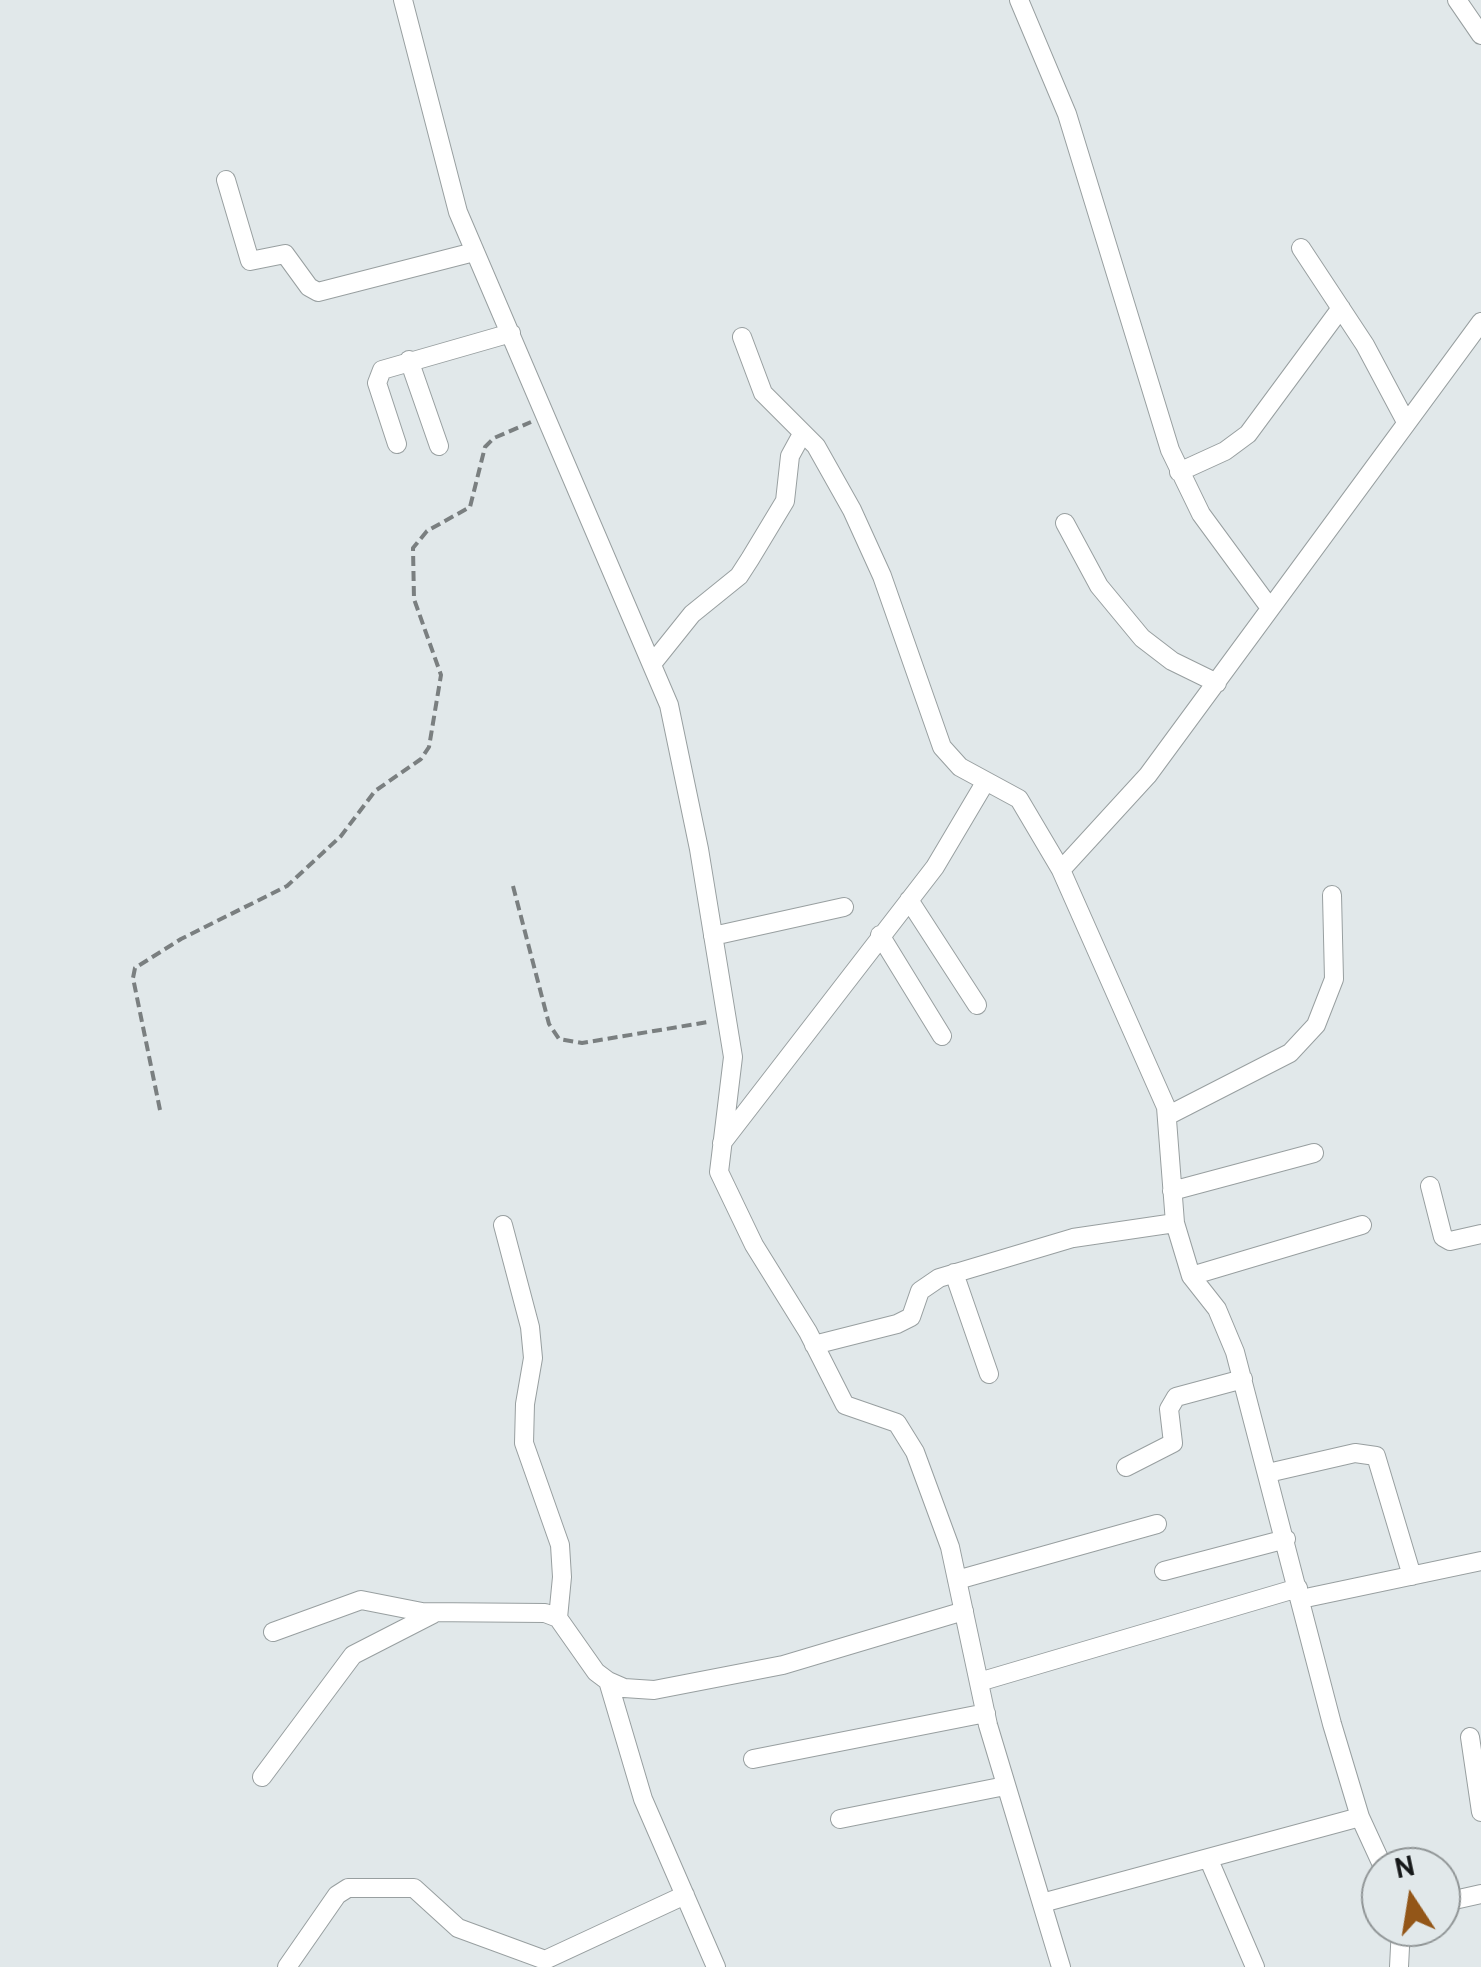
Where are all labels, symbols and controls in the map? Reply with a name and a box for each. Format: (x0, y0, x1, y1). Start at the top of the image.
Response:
north arrow (1361, 1847, 1461, 1947)
text: N (1392, 1850, 1419, 1889)

